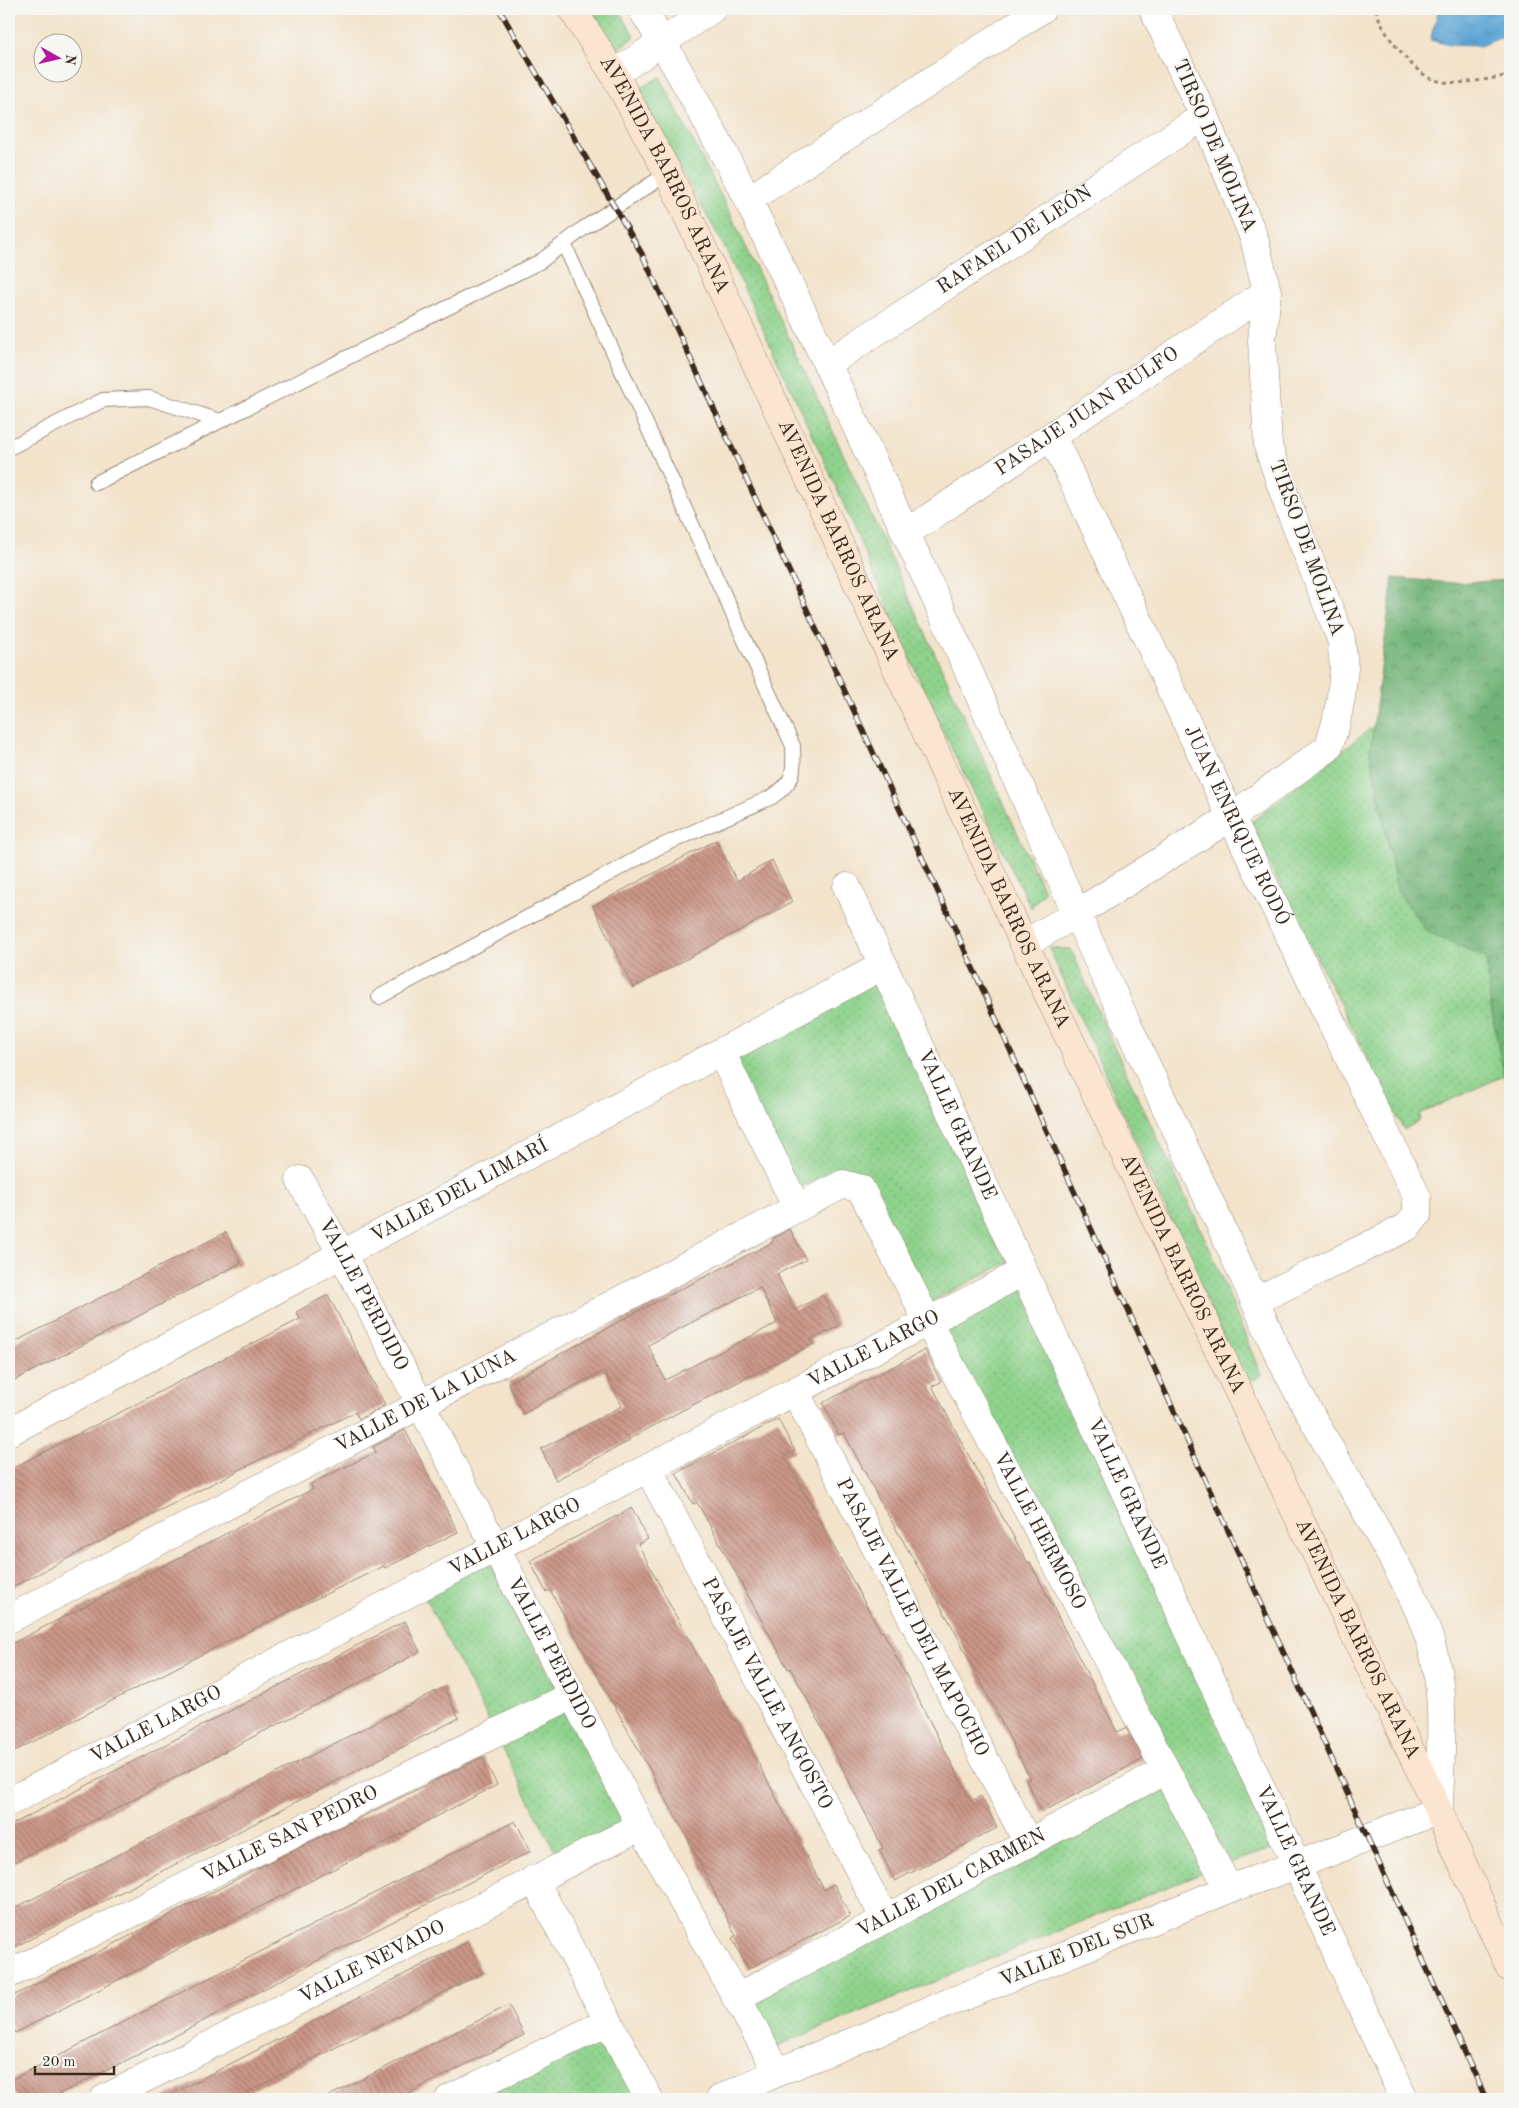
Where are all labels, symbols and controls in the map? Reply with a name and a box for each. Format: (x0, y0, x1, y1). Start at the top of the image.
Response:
north arrow (32, 32, 82, 82)
street label: AVENIDA BARROS ARANA (595, 52, 732, 297)
text: N (62, 53, 78, 66)
street label: TIRSO DE MOLINA (1169, 57, 1259, 235)
street label: RAFAEL DE LEÓN (934, 182, 1096, 298)
street label: PASAJE JUAN RULFO (992, 344, 1183, 480)
street label: AVENIDA BARROS ARANA (773, 417, 902, 664)
street label: TIRSO DE MOLINA (1265, 457, 1347, 639)
street label: JUAN ENRIQUE RODÓ (1180, 723, 1296, 929)
street label: AVENIDA BARROS ARANA (943, 784, 1073, 1032)
street label: VALLE GRANDE (913, 1047, 1000, 1203)
street label: VALLE DEL LIMARÍ (368, 1133, 552, 1247)
street label: AVENIDA BARROS ARANA (1116, 1151, 1248, 1397)
street label: VALLE PERDIDO (314, 1216, 411, 1374)
street label: VALLE LARGO (805, 1307, 943, 1392)
street label: VALLE DE LA LUNA (332, 1346, 520, 1457)
street label: VALLE GRANDE (1083, 1416, 1169, 1572)
street label: VALLE HERMOSO (989, 1449, 1089, 1613)
street label: PASAJE VALLE DEL MAPOCHO (832, 1475, 992, 1760)
street label: VALLE LARGO (446, 1495, 584, 1580)
street label: AVENIDA BARROS ARANA (1291, 1516, 1423, 1762)
street label: VALLE PERDIDO (503, 1574, 599, 1733)
street label: PASAJE VALLE ANGOSTO (698, 1575, 836, 1813)
street label: VALLE LARGO (87, 1683, 225, 1768)
street label: VALLE SAN PEDRO (199, 1783, 382, 1887)
street label: VALLE GRANDE (1252, 1783, 1338, 1939)
street label: VALLE DEL CARMEN (854, 1826, 1049, 1942)
street label: VALLE DEL SUR (997, 1911, 1157, 1991)
street label: VALLE NEVADO (296, 1917, 448, 2008)
scale bar (35, 2043, 114, 2075)
text: 20 m (42, 2055, 76, 2070)

